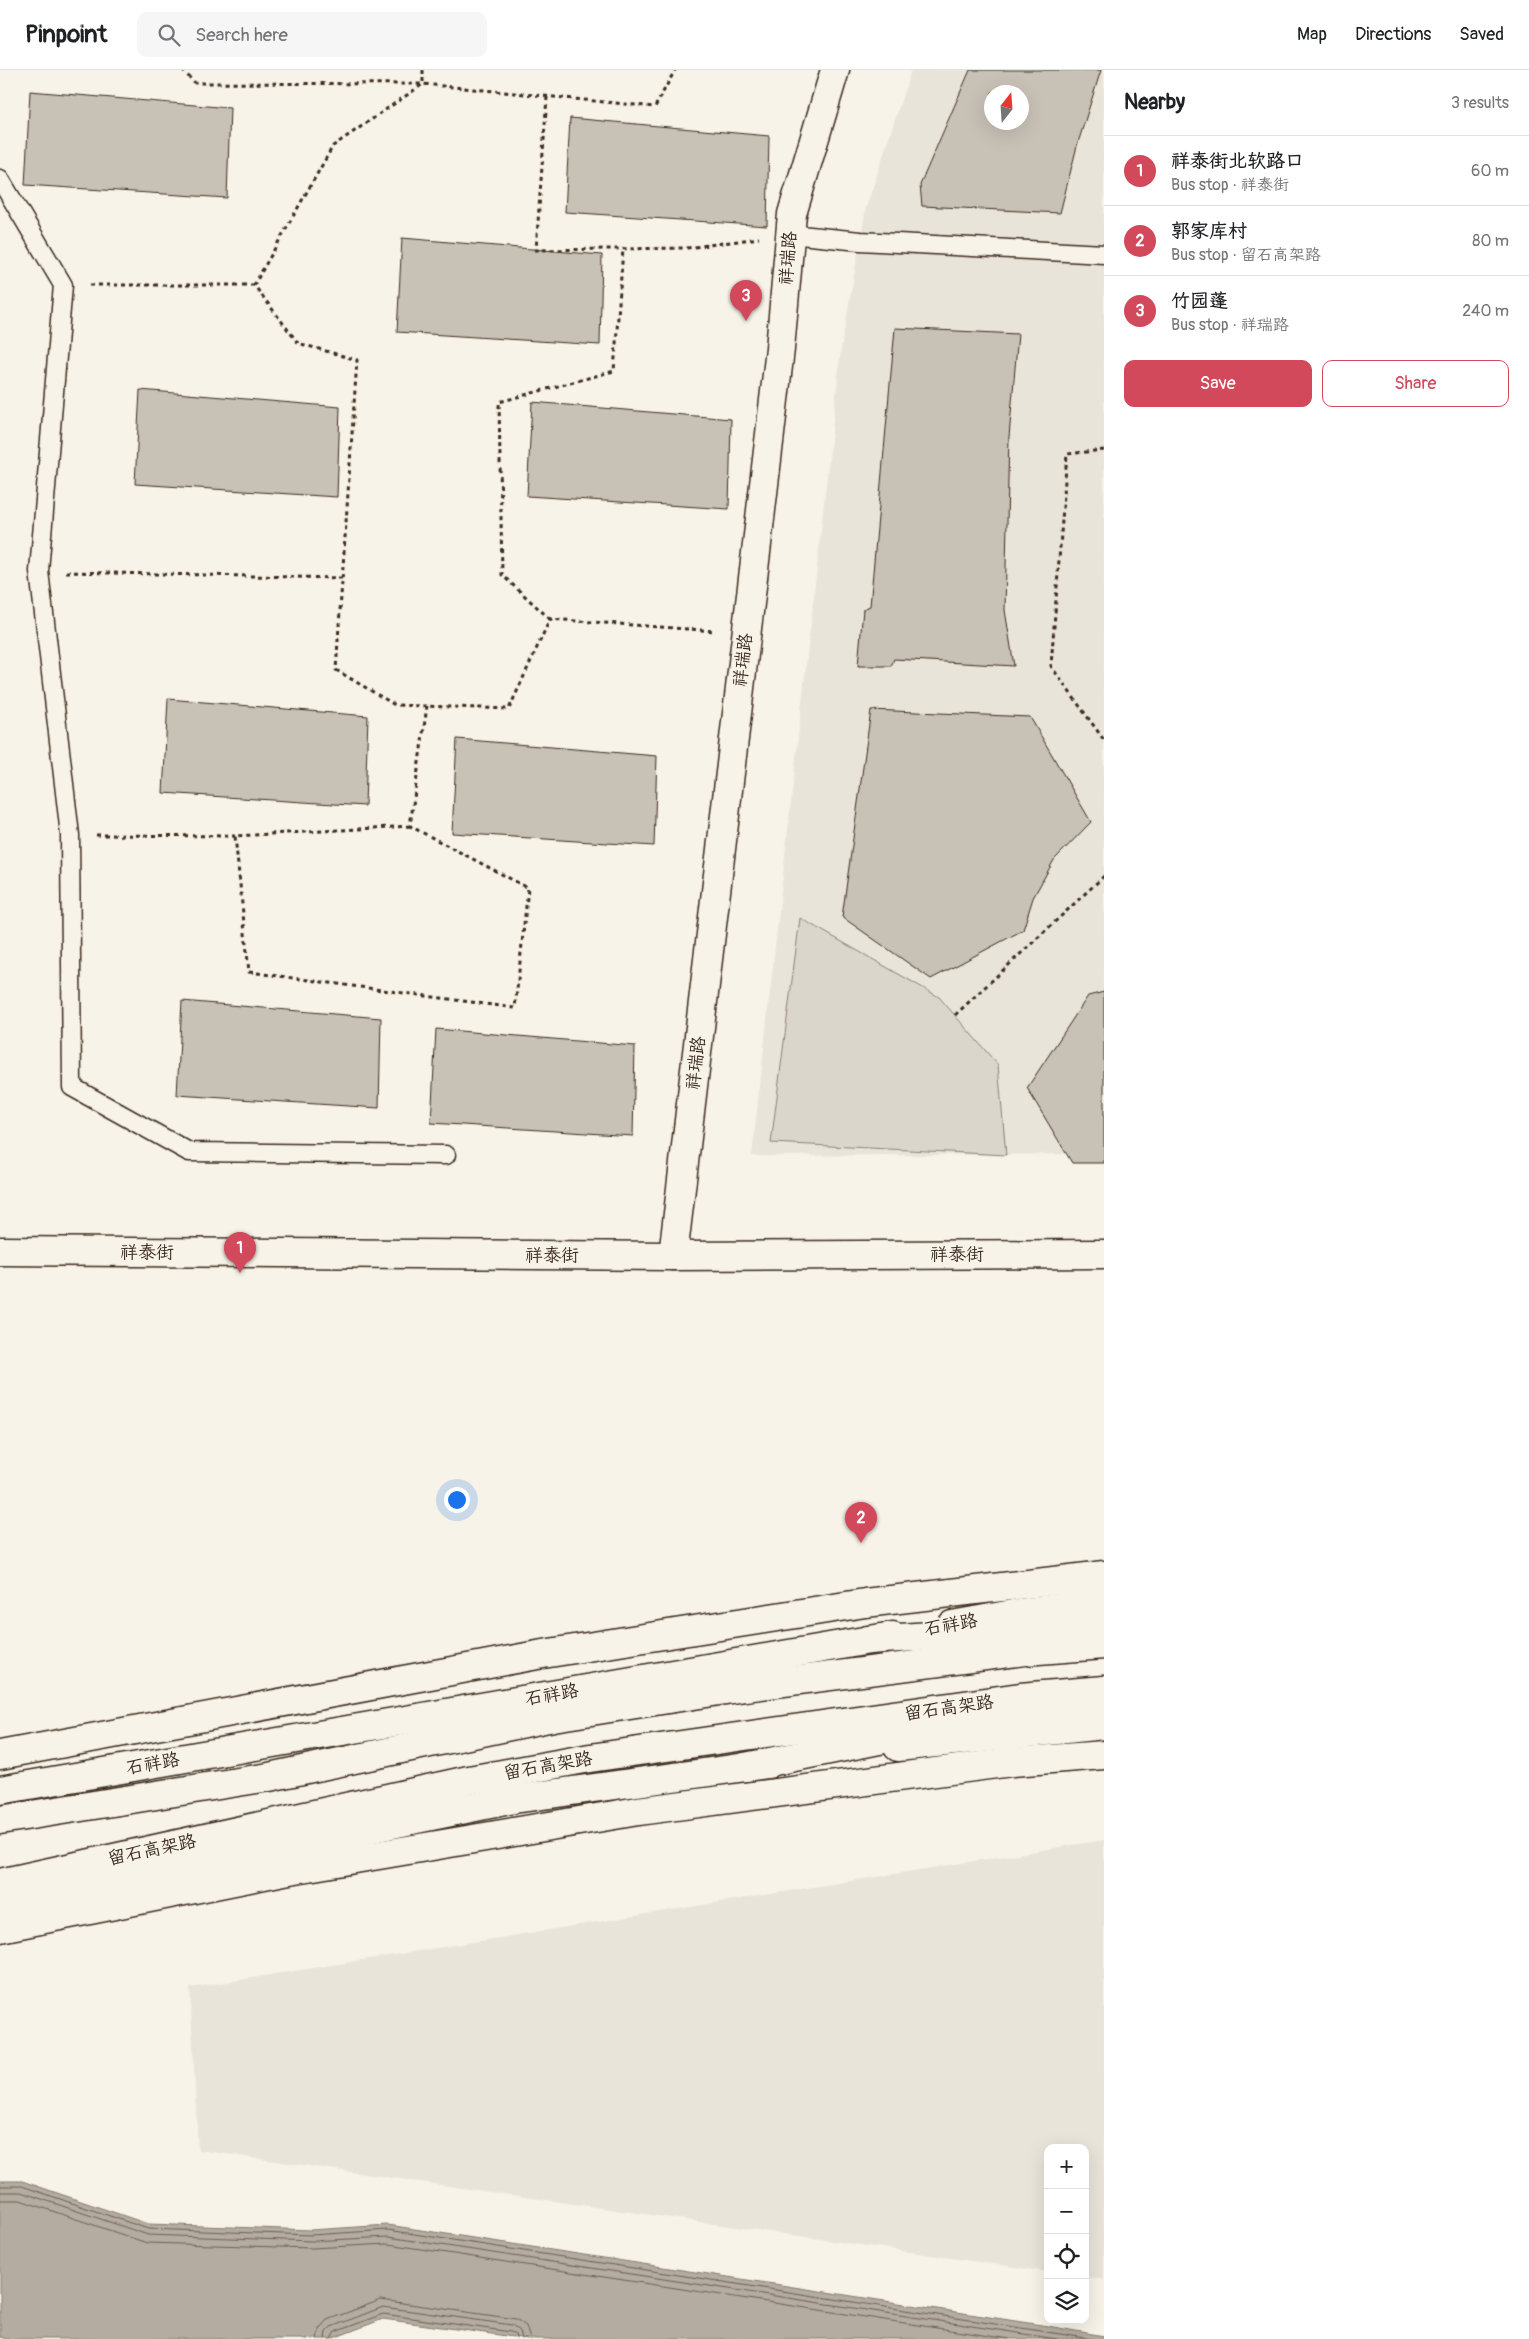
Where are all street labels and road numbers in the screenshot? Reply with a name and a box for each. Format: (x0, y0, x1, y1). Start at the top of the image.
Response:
street label: 祥瑞路 (774, 230, 802, 286)
street label: 祥瑞路 (728, 632, 758, 688)
street label: 祥瑞路 (681, 1035, 711, 1091)
street label: 祥泰街 (120, 1241, 174, 1264)
street label: 祥泰街 (930, 1243, 984, 1266)
street label: 祥泰街 (525, 1244, 579, 1267)
street label: 石祥路 (922, 1609, 980, 1641)
street label: 石祥路 (523, 1679, 581, 1711)
street label: 留石高架路 (903, 1690, 995, 1726)
street label: 留石高架路 (502, 1747, 594, 1785)
street label: 石祥路 (124, 1748, 182, 1780)
street label: 留石高架路 (106, 1829, 198, 1871)

